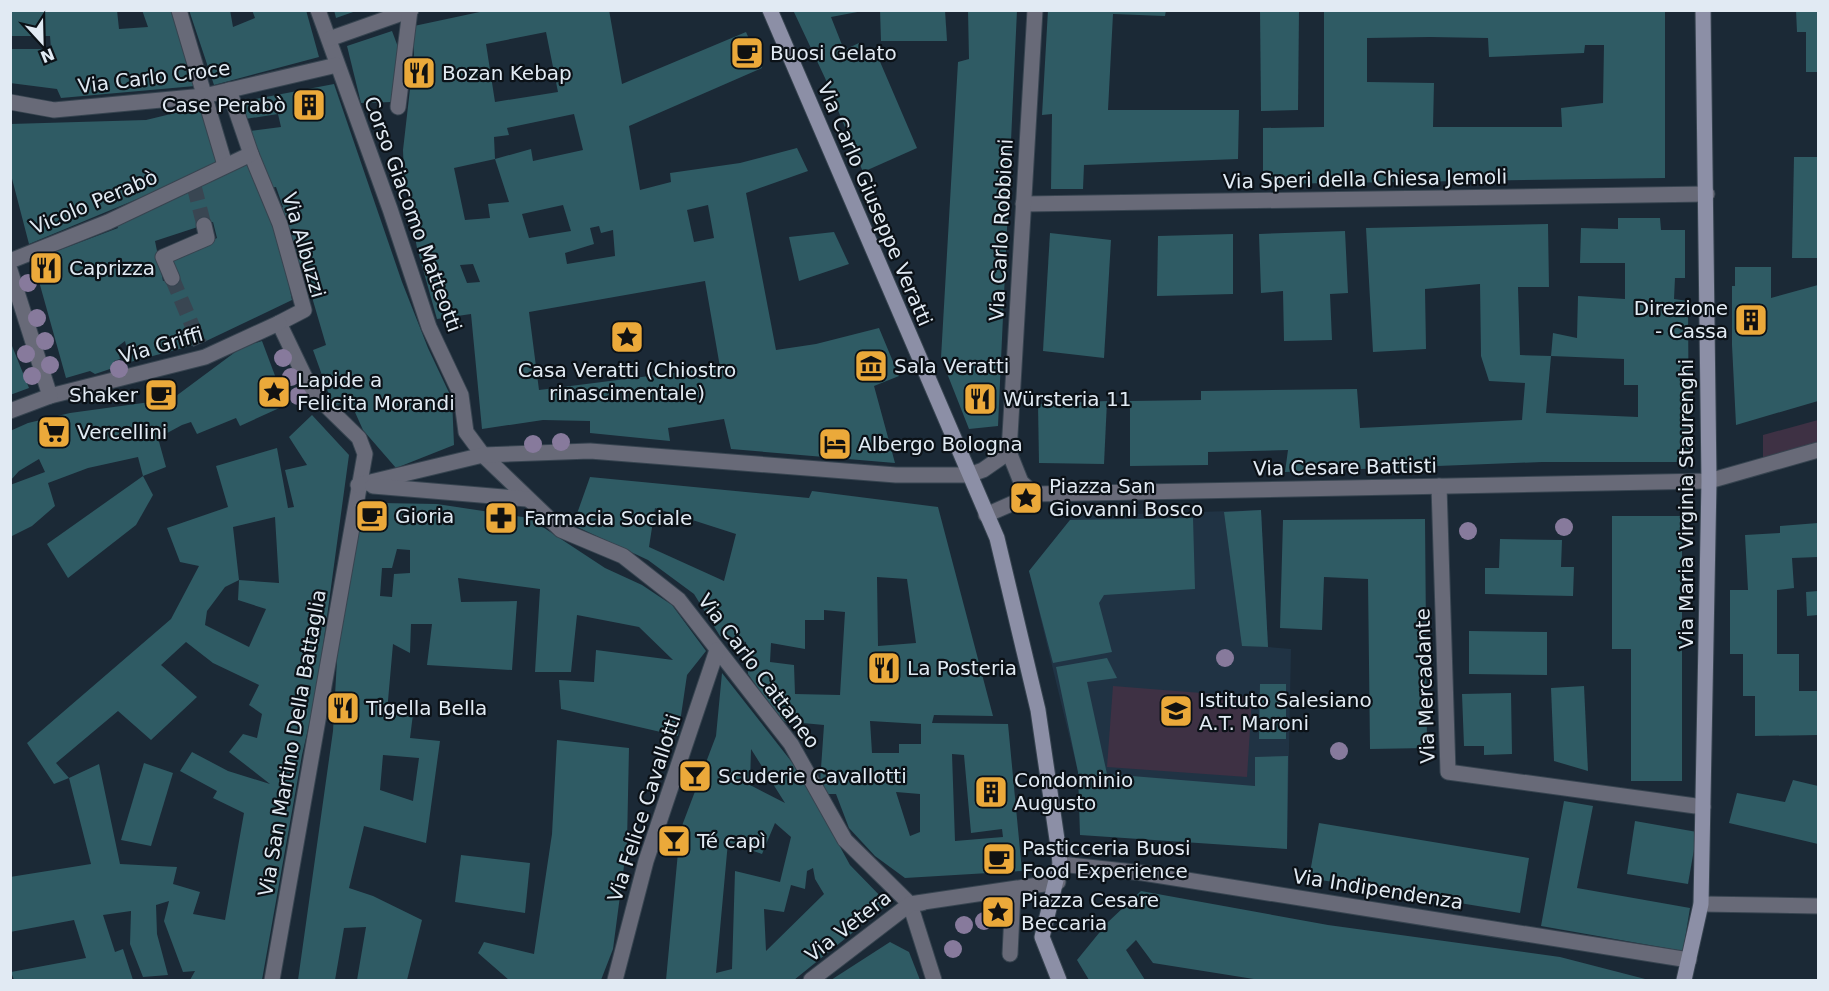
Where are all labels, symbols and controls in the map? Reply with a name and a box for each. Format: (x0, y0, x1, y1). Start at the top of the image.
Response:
north arrow (12, 12, 72, 72)
cafe icon: Buosi Gelato (729, 35, 765, 71)
place label: Buosi Gelato (770, 41, 897, 65)
text: N (38, 44, 57, 67)
restaurant icon: Bozan Kebap (401, 55, 437, 91)
street label: Via Carlo Croce (76, 56, 232, 98)
place label: Bozan Kebap (442, 61, 572, 85)
street label: Via Carlo Giuseppe Veratti (813, 78, 937, 330)
building icon: Case Perabò (291, 87, 327, 123)
place label: Case Perabò (162, 93, 286, 117)
street label: Corso Giacomo Matteotti (359, 93, 467, 335)
street label: Via Carlo Robbioni (984, 138, 1018, 322)
street label: Vicolo Perabò (27, 165, 161, 239)
street label: Via Speri della Chiesa Jemoli (1223, 165, 1507, 193)
street label: Via Albuzzi (278, 190, 330, 300)
restaurant icon: Caprizza (28, 250, 64, 286)
place label: Caprizza (69, 256, 155, 280)
place label: Direzione - Cassa (1634, 296, 1728, 343)
building icon: Direzione - Cassa (1733, 302, 1769, 338)
place icon: Casa Veratti (Chiostro rinascimentale) (609, 319, 645, 355)
street label: Via Griffi (116, 322, 206, 368)
museum icon: Sala Veratti (853, 348, 889, 384)
place label: Sala Veratti (894, 354, 1009, 378)
place label: Casa Veratti (Chiostro rinascimentale) (518, 358, 736, 405)
street label: Via Maria Virginia Staurenghi (1674, 359, 1698, 649)
place label: Lapide a Felicita Morandi (297, 368, 455, 415)
place icon: Lapide a Felicita Morandi (256, 374, 292, 410)
cafe icon: Shaker (143, 377, 179, 413)
restaurant icon: Würsteria 11 (962, 381, 998, 417)
place label: Shaker (69, 383, 139, 407)
place label: Würsteria 11 (1003, 387, 1131, 411)
supermarket icon: Vercellini (36, 414, 72, 450)
place label: Vercellini (77, 420, 167, 444)
hotel icon: Albergo Bologna (817, 426, 853, 462)
place label: Albergo Bologna (858, 432, 1023, 456)
street label: Via Cesare Battisti (1253, 453, 1437, 481)
place label: Piazza San Giovanni Bosco (1049, 474, 1203, 521)
place icon: Piazza San Giovanni Bosco (1008, 480, 1044, 516)
cafe icon: Gioria (354, 498, 390, 534)
pharmacy icon: Farmacia Sociale (483, 500, 519, 536)
place label: Gioria (395, 504, 454, 528)
place label: Farmacia Sociale (524, 506, 692, 530)
street label: Via San Martino Della Battaglia (253, 588, 331, 898)
street label: Via Carlo Cattaneo (693, 589, 825, 753)
street label: Via Mercadante (1410, 608, 1440, 764)
restaurant icon: La Posteria (866, 650, 902, 686)
place label: La Posteria (907, 656, 1017, 680)
place label: Istituto Salesiano A.T. Maroni (1199, 688, 1372, 735)
restaurant icon: Tigella Bella (325, 690, 361, 726)
school or university icon: Istituto Salesiano A.T. Maroni (1158, 693, 1194, 729)
place label: Tigella Bella (365, 696, 487, 720)
street label: Via Felice Cavallotti (602, 711, 686, 905)
bar icon: Scuderie Cavallotti (677, 758, 713, 794)
place label: Scuderie Cavallotti (718, 764, 907, 788)
place label: Condominio Augusto (1014, 768, 1133, 815)
building icon: Condominio Augusto (973, 774, 1009, 810)
bar icon: Té capì (656, 823, 692, 859)
place label: Té capì (696, 829, 766, 853)
place label: Pasticceria Buosi Food Experience (1022, 836, 1191, 883)
cafe icon: Pasticceria Buosi Food Experience (981, 841, 1017, 877)
street label: Via Indipendenza (1291, 864, 1465, 914)
street label: Via Vetera (800, 885, 896, 967)
place label: Piazza Cesare Beccaria (1021, 888, 1159, 935)
place icon: Piazza Cesare Beccaria (980, 894, 1016, 930)

